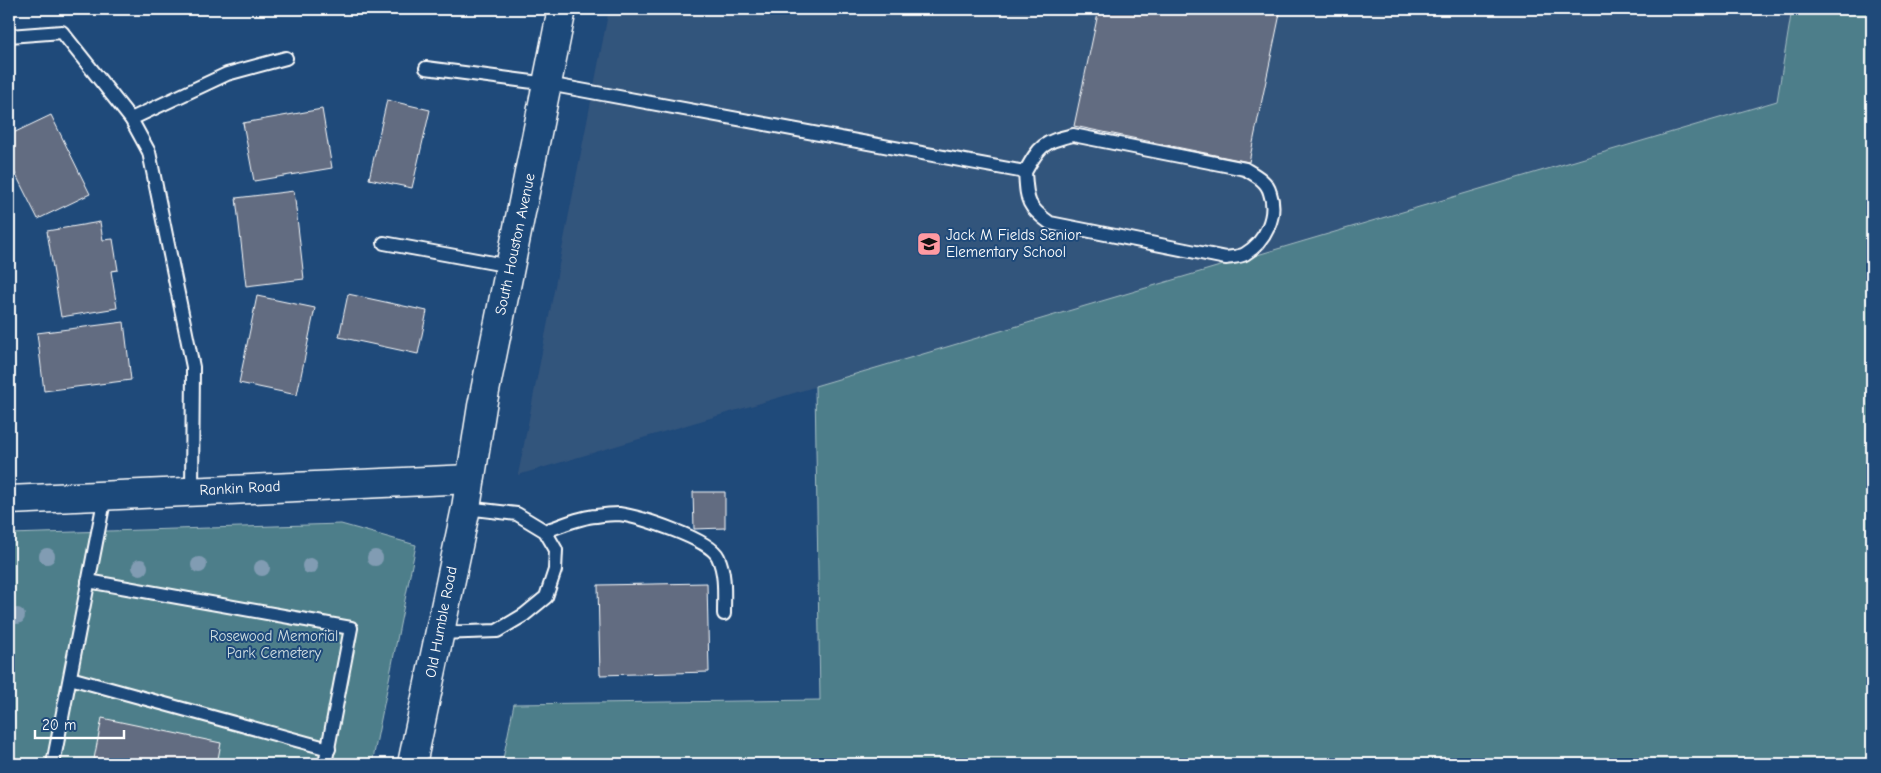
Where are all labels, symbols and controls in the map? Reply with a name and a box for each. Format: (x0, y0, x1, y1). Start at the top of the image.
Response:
street label: South Houston Avenue (491, 171, 539, 317)
place label: Jack M Fields Senior Elementary School (946, 226, 1081, 261)
school or university icon: Jack M Fields Senior Elementary School (916, 231, 942, 257)
street label: Rankin Road (199, 477, 281, 499)
street label: Old Humble Road (421, 565, 461, 679)
park label: Rosewood Memorial Park Cemetery (210, 627, 338, 662)
scale bar (35, 708, 124, 740)
text: 20 m (42, 716, 76, 734)

